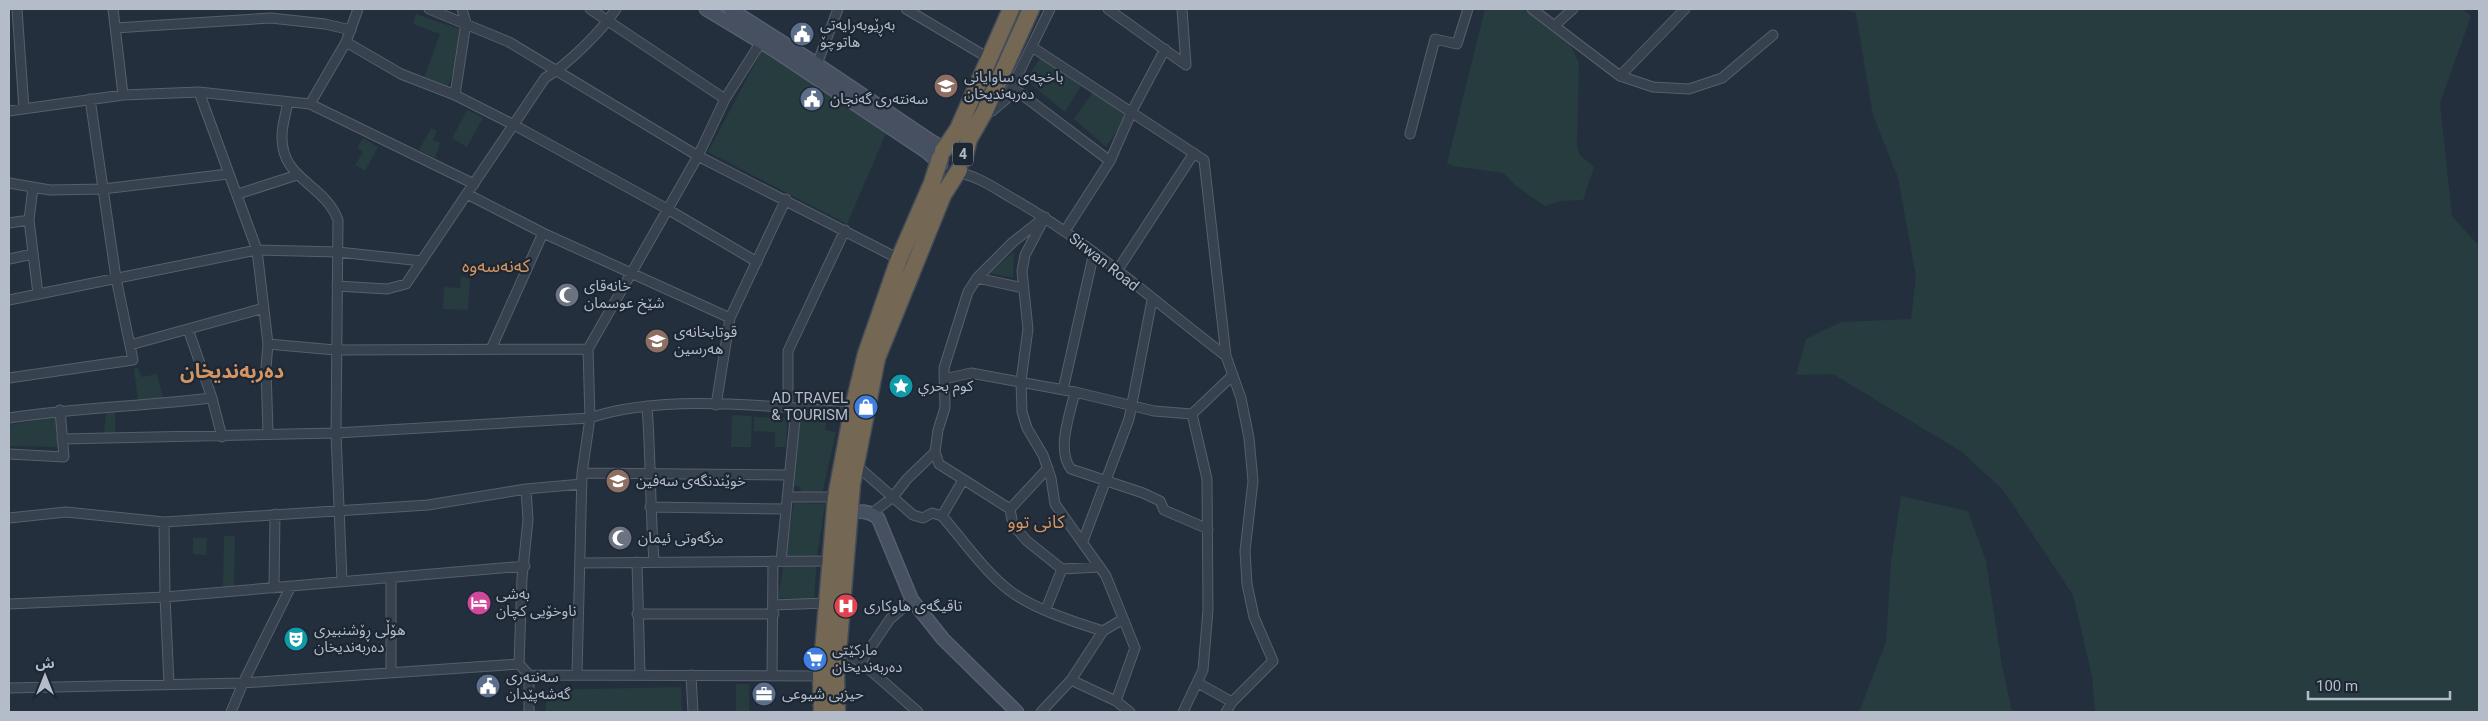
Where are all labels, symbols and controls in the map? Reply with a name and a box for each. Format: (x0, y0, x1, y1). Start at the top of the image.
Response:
place label: بەڕێوبەرایەتی هاتوچۆ (820, 16, 895, 52)
public building icon: بەڕێوبەرایەتی هاتوچۆ (789, 21, 815, 47)
place label: باخچەی ساوایانی دەربەندیخان (964, 68, 1064, 103)
school or university icon: باخچەی ساوایانی دەربەندیخان (933, 73, 959, 99)
public building icon: سەنتەری گەنجان (799, 86, 825, 112)
place label: سەنتەری گەنجان (830, 90, 929, 108)
road number: 4 (953, 142, 973, 166)
street label: Sirwan Road (1066, 229, 1142, 295)
district label: کەنەسەوە (462, 255, 531, 276)
place label: خانەقای شێخ عوسمان (584, 277, 665, 315)
mosque icon: خانەقای شێخ عوسمان (554, 282, 580, 308)
place label: قوتابخانەی هەرسین (674, 323, 738, 358)
school or university icon: قوتابخانەی هەرسین (644, 328, 670, 354)
district label: دەربەندیخان (180, 359, 284, 383)
place icon: کوم بحري (888, 373, 914, 399)
place label: کوم بحري (918, 377, 974, 397)
place label: AD TRAVEL & TOURISM (771, 389, 848, 424)
shop icon: AD TRAVEL & TOURISM (853, 394, 879, 420)
school or university icon: خوێندنگەی سەفین (605, 468, 631, 494)
place label: خوێندنگەی سەفین (636, 472, 746, 490)
district label: کانی توو (1007, 511, 1065, 533)
mosque icon: مزگەوتی ئیمان (607, 525, 633, 551)
place label: مزگەوتی ئیمان (638, 529, 724, 547)
place label: بەشی ناوخۆیی کچان (496, 585, 577, 621)
hotel icon: بەشی ناوخۆیی کچان (466, 590, 492, 616)
hospital icon: تاقیگەی هاوکاری (833, 593, 859, 619)
place label: تاقیگەی هاوکاری (864, 597, 962, 615)
place label: هۆڵی ڕۆشنبیری دەربەندیخان (314, 619, 406, 656)
theatre icon: هۆڵی ڕۆشنبیری دەربەندیخان (283, 626, 309, 652)
place label: مارکێتی دەربەندیخان (832, 641, 902, 676)
supermarket icon: مارکێتی دەربەندیخان (802, 646, 828, 672)
north arrow (20, 651, 70, 701)
text: ش (35, 655, 55, 671)
place label: سەنتەری گەشەپێدان (506, 668, 571, 704)
scale bar (2308, 668, 2450, 700)
public building icon: سەنتەری گەشەپێدان (475, 673, 501, 699)
text: 100 m (2316, 677, 2358, 695)
office icon: حیزبی شیوعی (751, 681, 777, 707)
place label: حیزبی شیوعی (782, 685, 864, 703)

